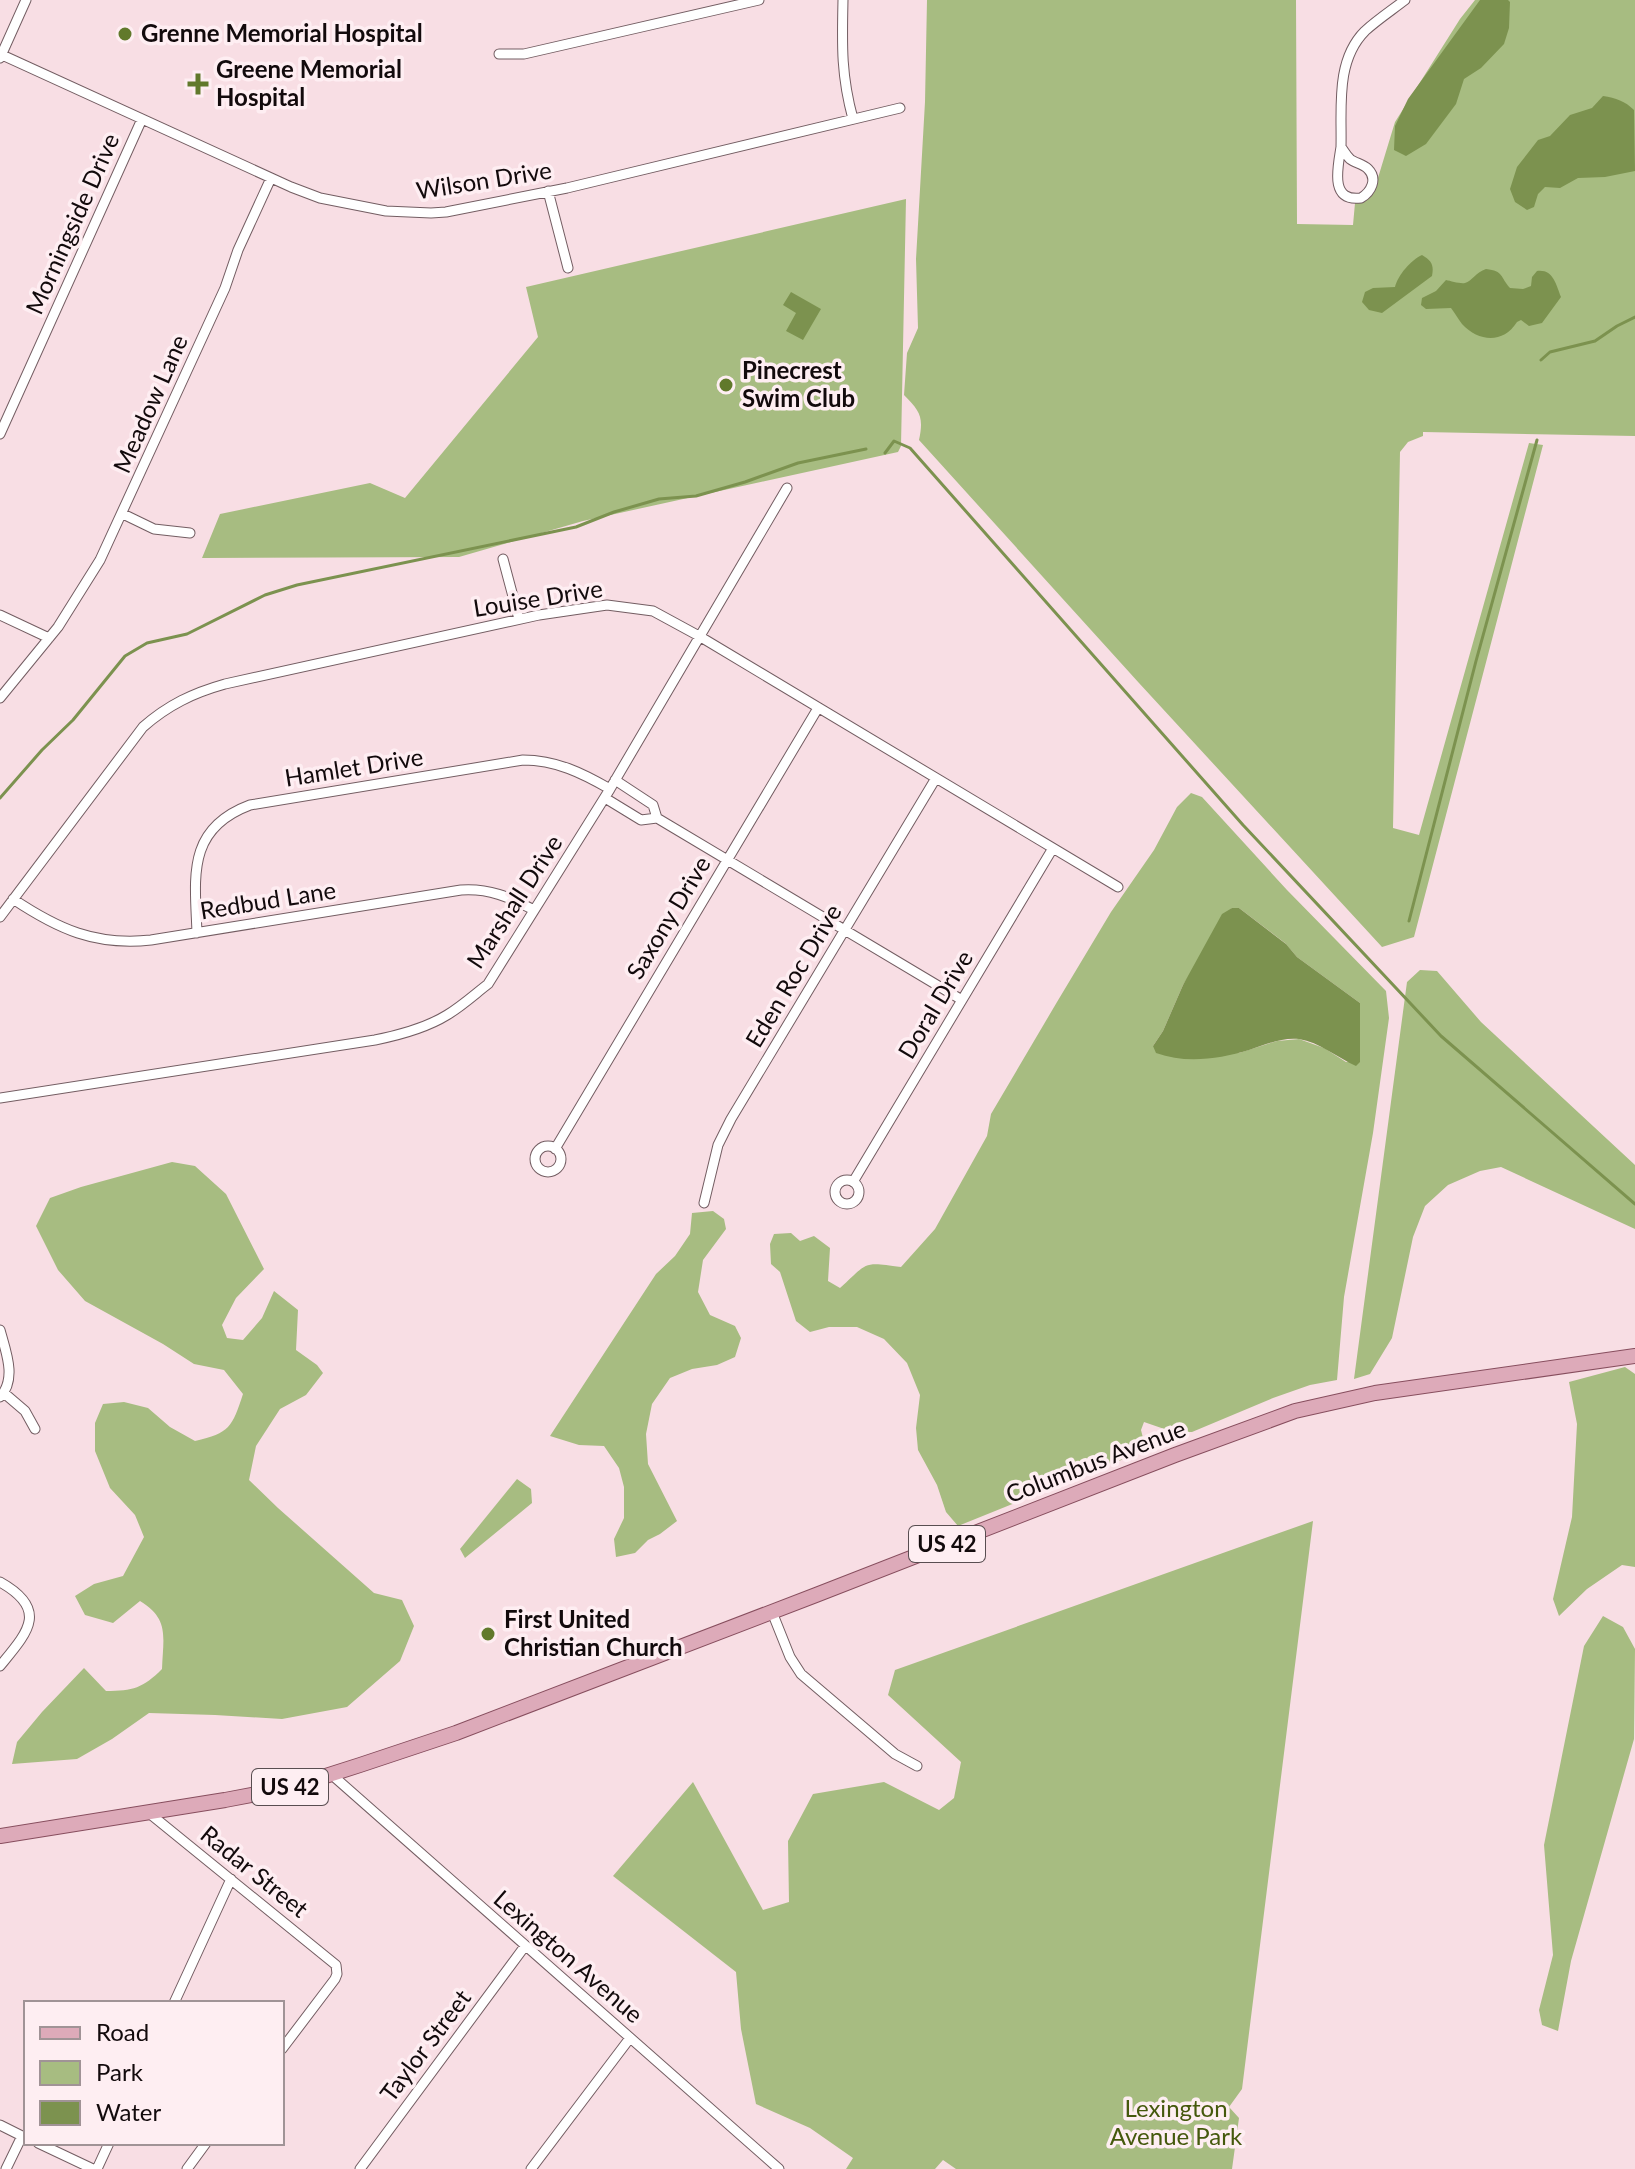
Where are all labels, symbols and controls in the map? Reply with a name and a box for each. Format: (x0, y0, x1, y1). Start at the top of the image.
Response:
place label: Grenne Memorial Hospital (141, 18, 423, 47)
marker: Grenne Memorial Hospital (116, 25, 134, 43)
place label: Greene Memorial Hospital (216, 54, 402, 111)
marker: Greene Memorial Hospital (187, 73, 209, 95)
street label: Morningside Drive (19, 128, 125, 318)
street label: Wilson Drive (414, 154, 554, 205)
street label: Meadow Lane (106, 330, 193, 477)
place label: Pinecrest Swim Club (742, 355, 855, 412)
marker: Pinecrest Swim Club (717, 376, 735, 394)
street label: Louise Drive (471, 573, 605, 622)
street label: Hamlet Drive (282, 741, 425, 792)
street label: Marshall Drive (460, 829, 568, 973)
street label: Saxony Drive (620, 851, 716, 984)
street label: Redbud Lane (198, 874, 338, 925)
street label: Eden Roc Drive (739, 898, 847, 1052)
street label: Doral Drive (891, 945, 978, 1064)
street label: Columbus Avenue (1001, 1413, 1189, 1508)
road number: US 42 (909, 1526, 985, 1562)
place label: First United Christian Church (504, 1604, 683, 1661)
marker: First United Christian Church (479, 1625, 497, 1643)
road number: US 42 (252, 1769, 328, 1805)
street label: Radar Street (195, 1819, 315, 1923)
street label: Lexington Avenue (489, 1883, 649, 2028)
street label: Taylor Street (373, 1983, 476, 2107)
legend (24, 2001, 284, 2145)
text: Road (96, 2017, 149, 2046)
text: Park (96, 2057, 144, 2086)
park label: Lexington Avenue Park (1110, 2093, 1243, 2150)
text: Water (96, 2097, 161, 2126)

